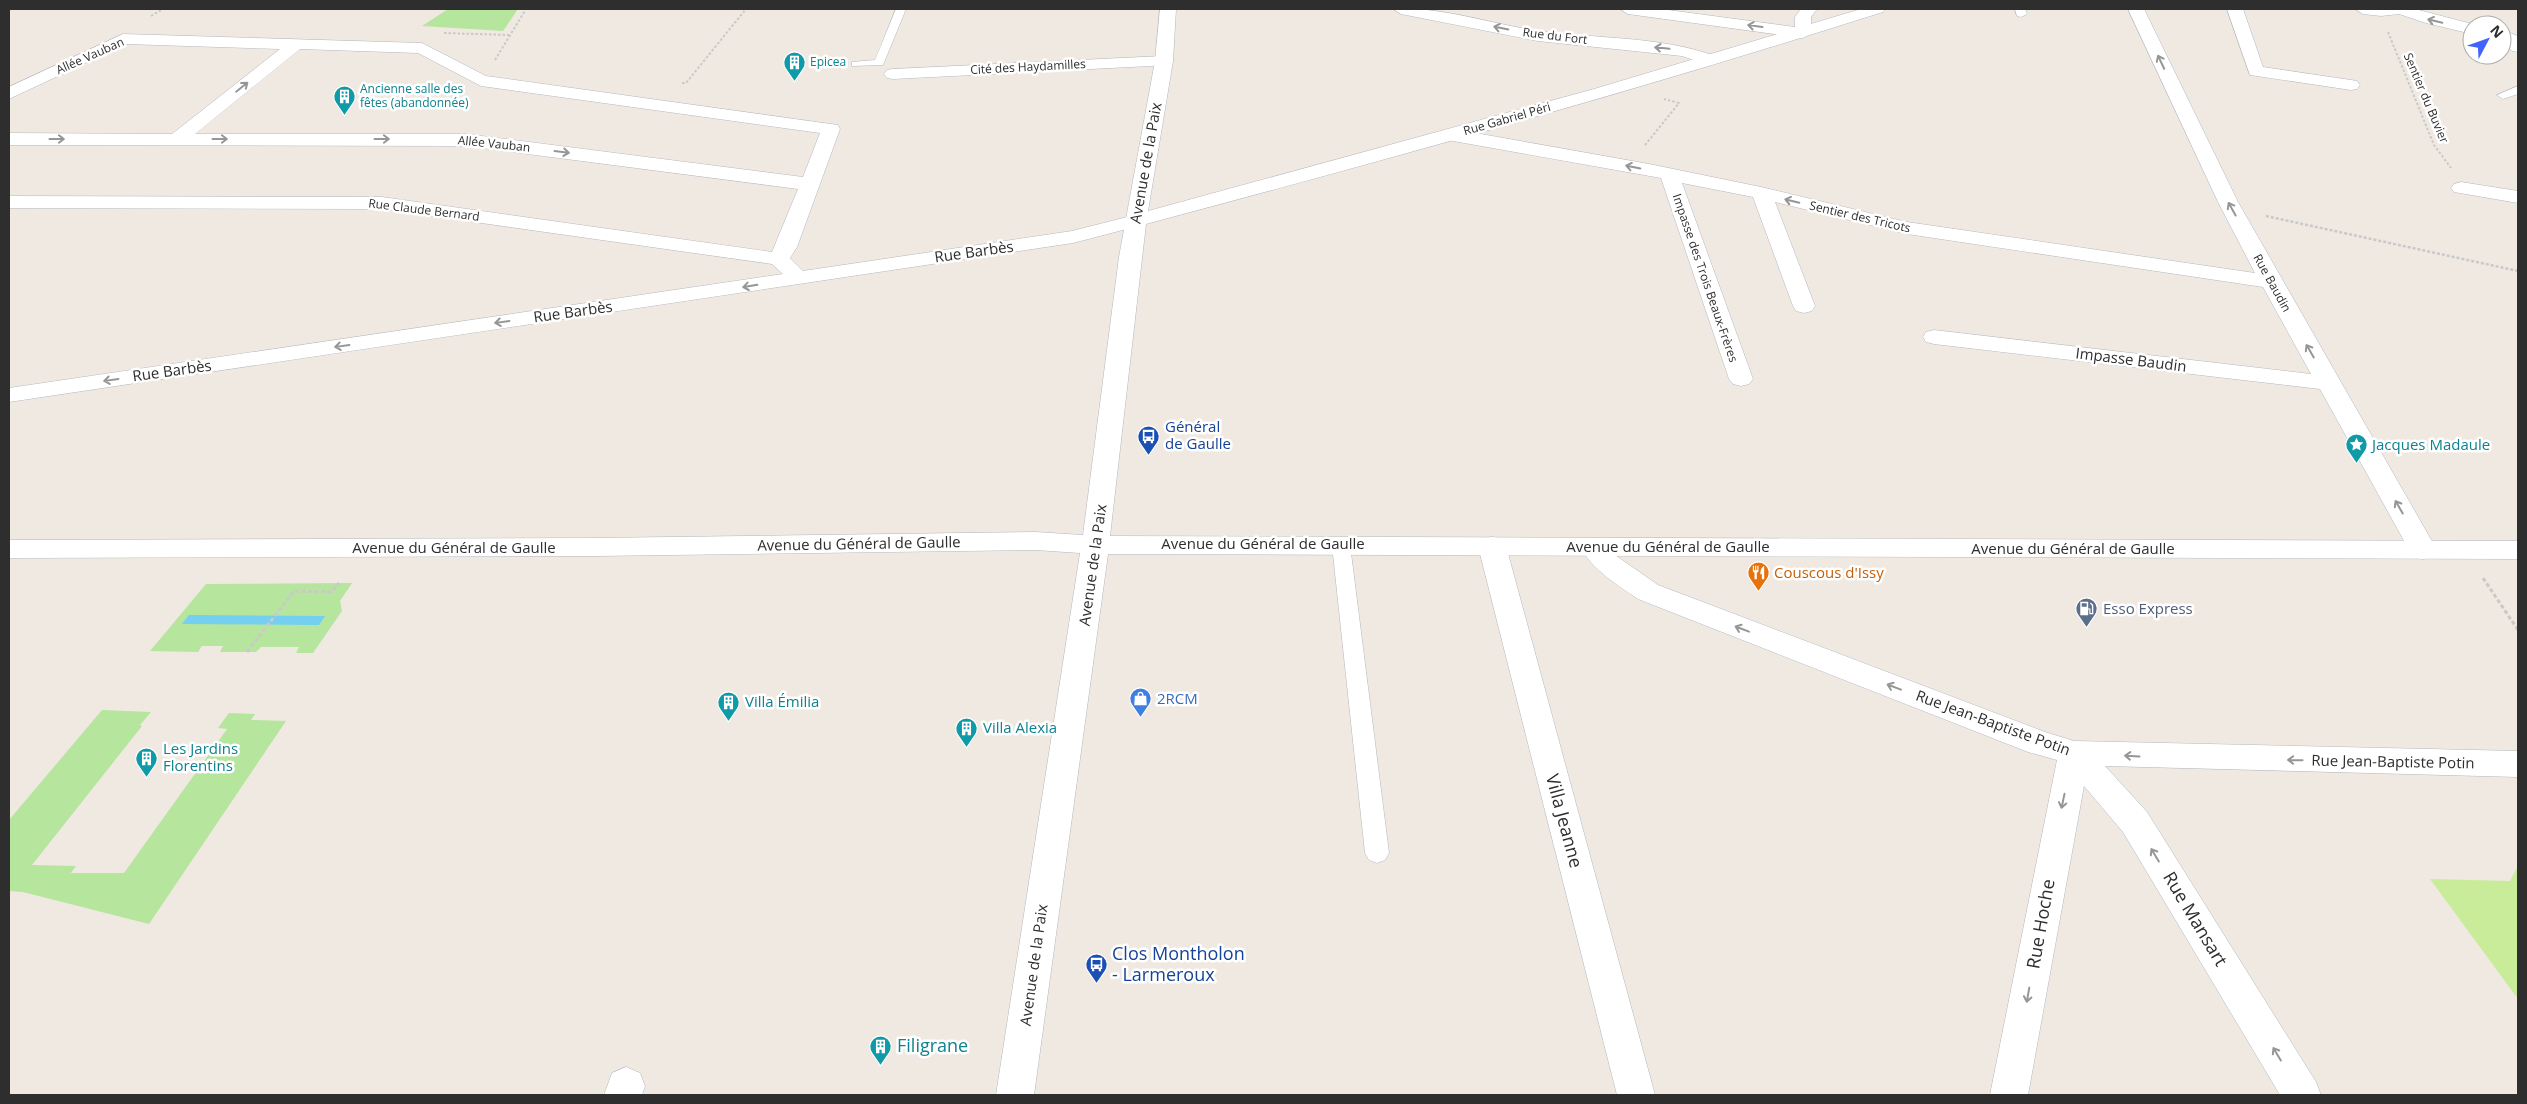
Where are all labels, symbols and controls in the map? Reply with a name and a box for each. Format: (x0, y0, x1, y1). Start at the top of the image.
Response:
north arrow (2462, 15, 2512, 65)
one-way arrow (2428, 16, 2444, 25)
one-way arrow (1747, 21, 1763, 31)
text: N (2486, 21, 2508, 42)
one-way arrow (1494, 23, 1510, 33)
street label: Rue du Fort (1522, 23, 1588, 48)
street label: Allée Vauban (53, 33, 127, 78)
one-way arrow (1655, 43, 1671, 53)
building icon: Epicea (782, 50, 806, 81)
street label: Sentier du Buvier (2400, 50, 2453, 146)
place label: Epicea (810, 53, 846, 70)
street label: Cité des Haydamilles (970, 55, 1087, 78)
one-way arrow (2156, 55, 2166, 70)
place label: Ancienne salle des fêtes (abandonnée) (360, 80, 469, 111)
one-way arrow (236, 81, 249, 92)
building icon: Ancienne salle des fêtes (abandonnée) (332, 84, 356, 115)
street label: Rue Gabriel Péri (1461, 98, 1552, 139)
street label: Avenue de la Paix (1125, 101, 1166, 225)
street label: Allée Vauban (457, 131, 531, 156)
one-way arrow (49, 134, 65, 144)
one-way arrow (212, 134, 228, 144)
one-way arrow (374, 134, 390, 144)
one-way arrow (553, 147, 569, 157)
one-way arrow (1625, 162, 1641, 171)
street label: Impasse des Trois Beaux-Frères (1669, 191, 1742, 365)
street label: Rue Claude Bernard (367, 194, 481, 225)
one-way arrow (1784, 196, 1800, 205)
street label: Sentier des Tricots (1808, 197, 1913, 236)
one-way arrow (2227, 201, 2237, 216)
street label: Rue Barbès (933, 236, 1015, 266)
street label: Rue Baudin (2249, 251, 2295, 315)
one-way arrow (742, 281, 758, 291)
street label: Rue Barbès (532, 296, 614, 326)
one-way arrow (495, 318, 511, 328)
one-way arrow (334, 341, 350, 351)
street label: Impasse Baudin (2075, 342, 2188, 376)
one-way arrow (2305, 344, 2314, 359)
street label: Rue Barbès (131, 355, 213, 385)
one-way arrow (104, 375, 120, 385)
place label: Général de Gaulle (1165, 416, 1231, 453)
bus stop icon: Général de Gaulle (1137, 424, 1161, 455)
place icon: Jacques Madaule (2344, 433, 2368, 464)
place label: Jacques Madaule (2370, 434, 2490, 454)
one-way arrow (2394, 501, 2404, 515)
street label: Avenue de la Paix (1074, 503, 1110, 627)
street label: Avenue du Général de Gaulle (757, 531, 961, 555)
street label: Avenue du Général de Gaulle (1161, 533, 1365, 553)
street label: Avenue du Général de Gaulle (1566, 536, 1770, 556)
street label: Avenue du Général de Gaulle (352, 537, 556, 557)
street label: Avenue du Général de Gaulle (1971, 538, 2175, 558)
restaurant icon: Couscous d'Issy (1746, 561, 1770, 592)
place label: Couscous d'Issy (1774, 562, 1884, 582)
fuel station icon: Esso Express (2075, 597, 2099, 628)
place label: Esso Express (2103, 598, 2193, 618)
one-way arrow (1735, 624, 1751, 633)
one-way arrow (1887, 682, 1902, 691)
street label: Rue Jean-Baptiste Potin (1913, 685, 2073, 759)
shop icon: 2RCM (1129, 687, 1153, 718)
place label: 2RCM (1157, 688, 1198, 708)
building icon: Villa Émilia (717, 690, 741, 721)
place label: Villa Émilia (745, 691, 819, 711)
building icon: Villa Alexia (955, 716, 979, 747)
place label: Villa Alexia (983, 717, 1057, 737)
place label: Les Jardins Florentins (163, 738, 238, 775)
building icon: Les Jardins Florentins (135, 746, 159, 777)
street label: Rue Jean-Baptiste Potin (2311, 750, 2475, 772)
one-way arrow (2124, 752, 2140, 761)
one-way arrow (2287, 755, 2303, 765)
street label: Villa Jeanne (1541, 771, 1589, 870)
one-way arrow (2058, 793, 2068, 809)
one-way arrow (2150, 849, 2160, 863)
street label: Rue Mansart (2158, 867, 2234, 970)
street label: Rue Hoche (2020, 877, 2060, 971)
street label: Avenue de la Paix (1015, 903, 1051, 1027)
place label: Clos Montholon - Larmeroux (1112, 941, 1245, 986)
bus stop icon: Clos Montholon - Larmeroux (1084, 952, 1108, 983)
one-way arrow (2022, 987, 2032, 1003)
place label: Filigrane (897, 1033, 968, 1057)
building icon: Filigrane (869, 1034, 893, 1065)
one-way arrow (2271, 1047, 2281, 1061)

